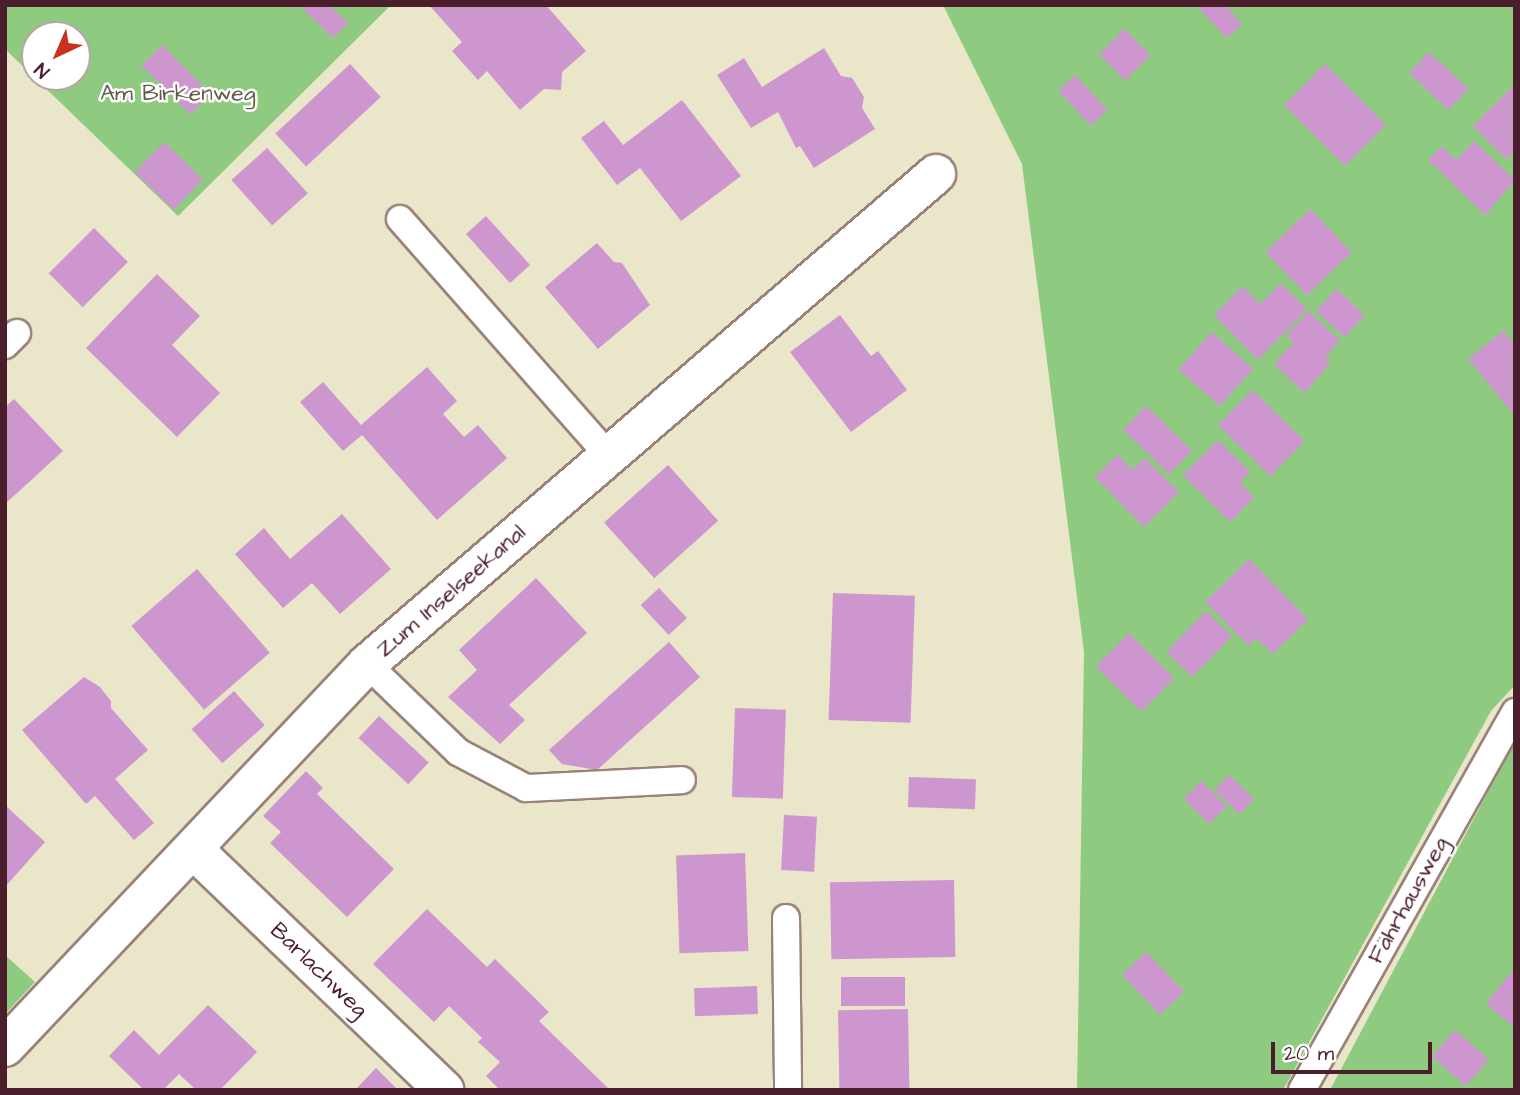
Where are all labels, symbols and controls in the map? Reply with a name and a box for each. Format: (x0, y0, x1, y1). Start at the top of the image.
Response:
north arrow (21, 21, 91, 91)
text: N (29, 56, 56, 84)
park label: Am Birkenweg (100, 79, 256, 107)
street label: Zum Inselseekanal (371, 519, 531, 663)
street label: Fährhausweg (1362, 832, 1454, 968)
street label: Barlachweg (264, 917, 374, 1023)
scale bar (1275, 1028, 1436, 1072)
text: 20 m (1284, 1039, 1334, 1068)

